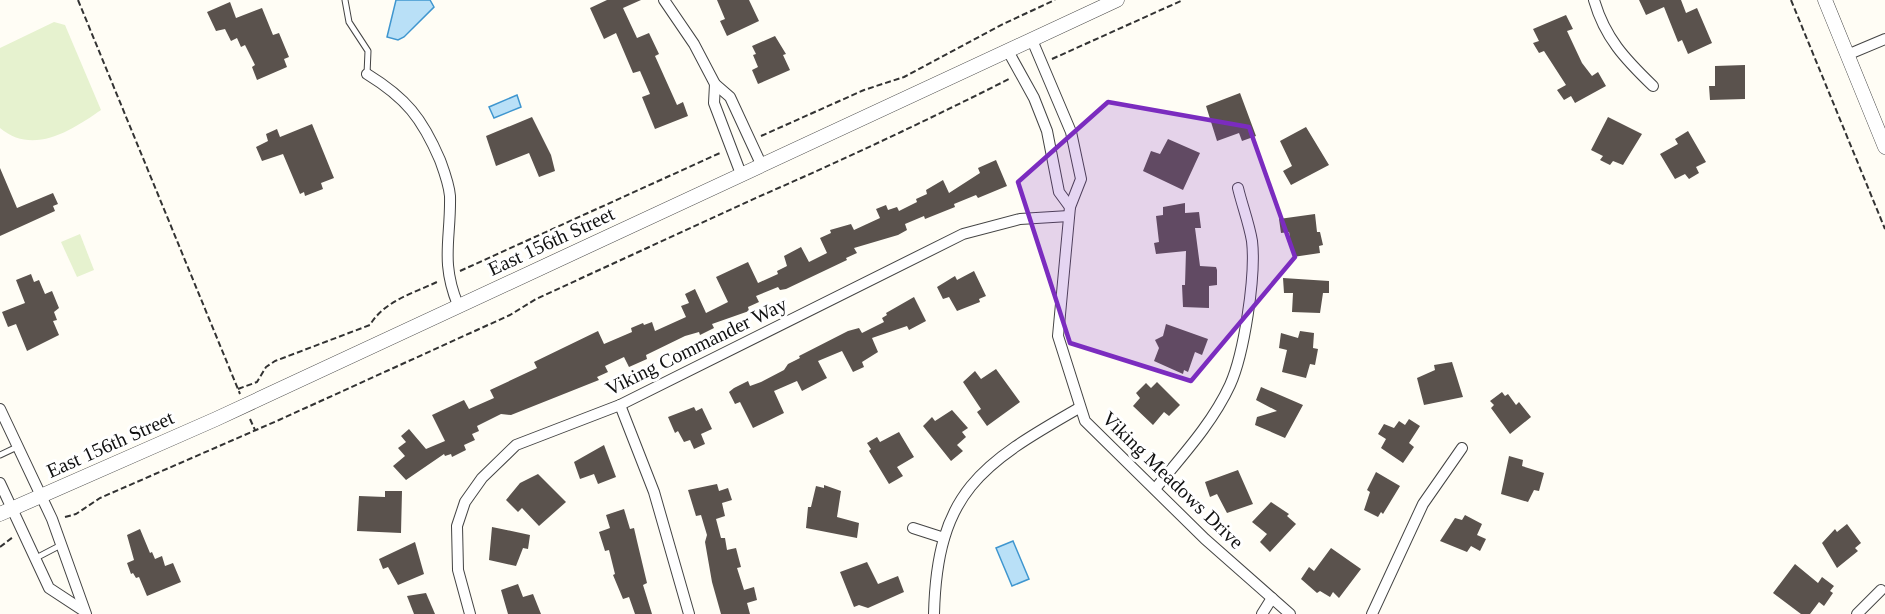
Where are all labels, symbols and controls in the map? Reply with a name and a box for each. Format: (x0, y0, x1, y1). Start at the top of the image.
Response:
street label: East 156th Street (484, 202, 618, 280)
street label: Viking Commander Way (602, 292, 791, 400)
street label: East 156th Street (43, 406, 177, 482)
street label: Viking Meadows Drive (1097, 407, 1248, 554)

